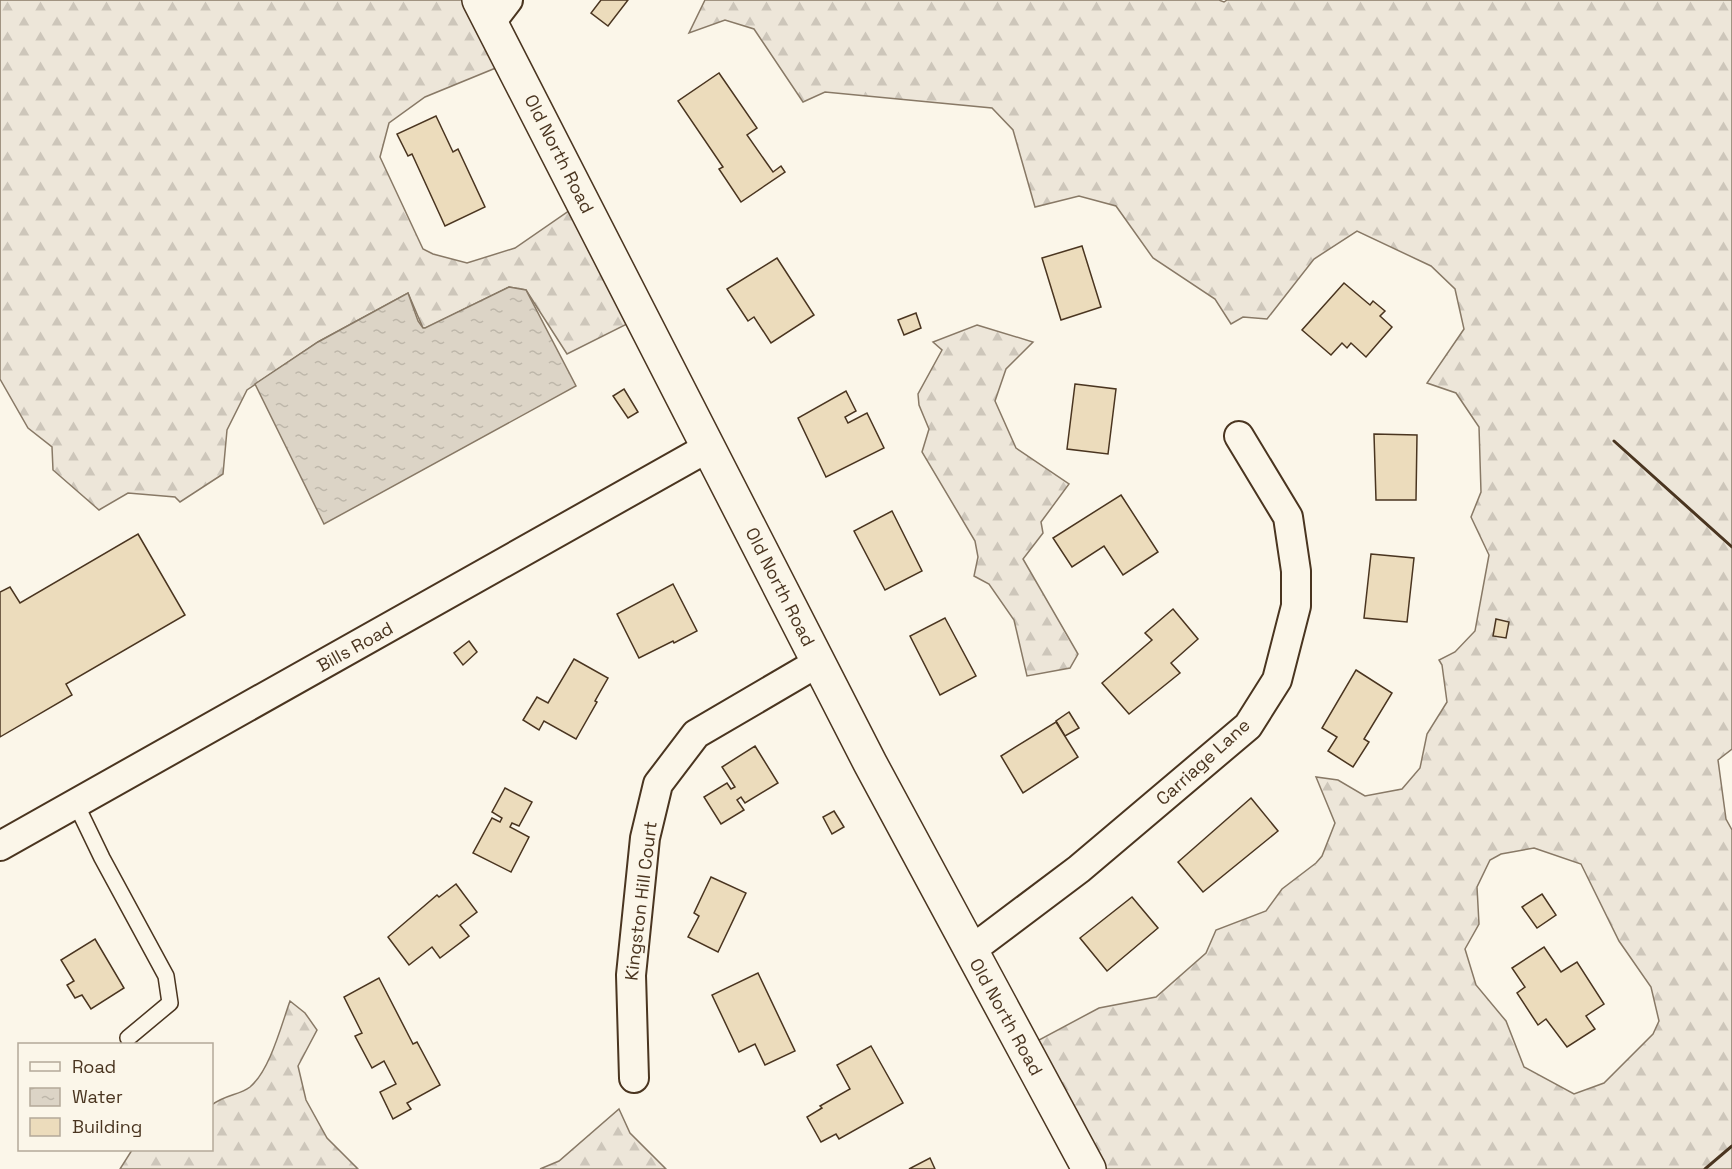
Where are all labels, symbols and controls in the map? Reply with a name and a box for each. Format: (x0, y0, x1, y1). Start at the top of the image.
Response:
street label: Old North Road (520, 90, 599, 217)
street label: Old North Road (741, 523, 820, 650)
street label: Bills Road (313, 616, 397, 677)
street label: Carriage Lane (1151, 713, 1254, 810)
street label: Kingston Hill Court (619, 820, 662, 982)
street label: Old North Road (965, 954, 1048, 1079)
legend (18, 1043, 213, 1151)
text: Road (72, 1055, 116, 1078)
text: Water (72, 1085, 123, 1108)
text: Building (72, 1115, 142, 1138)

